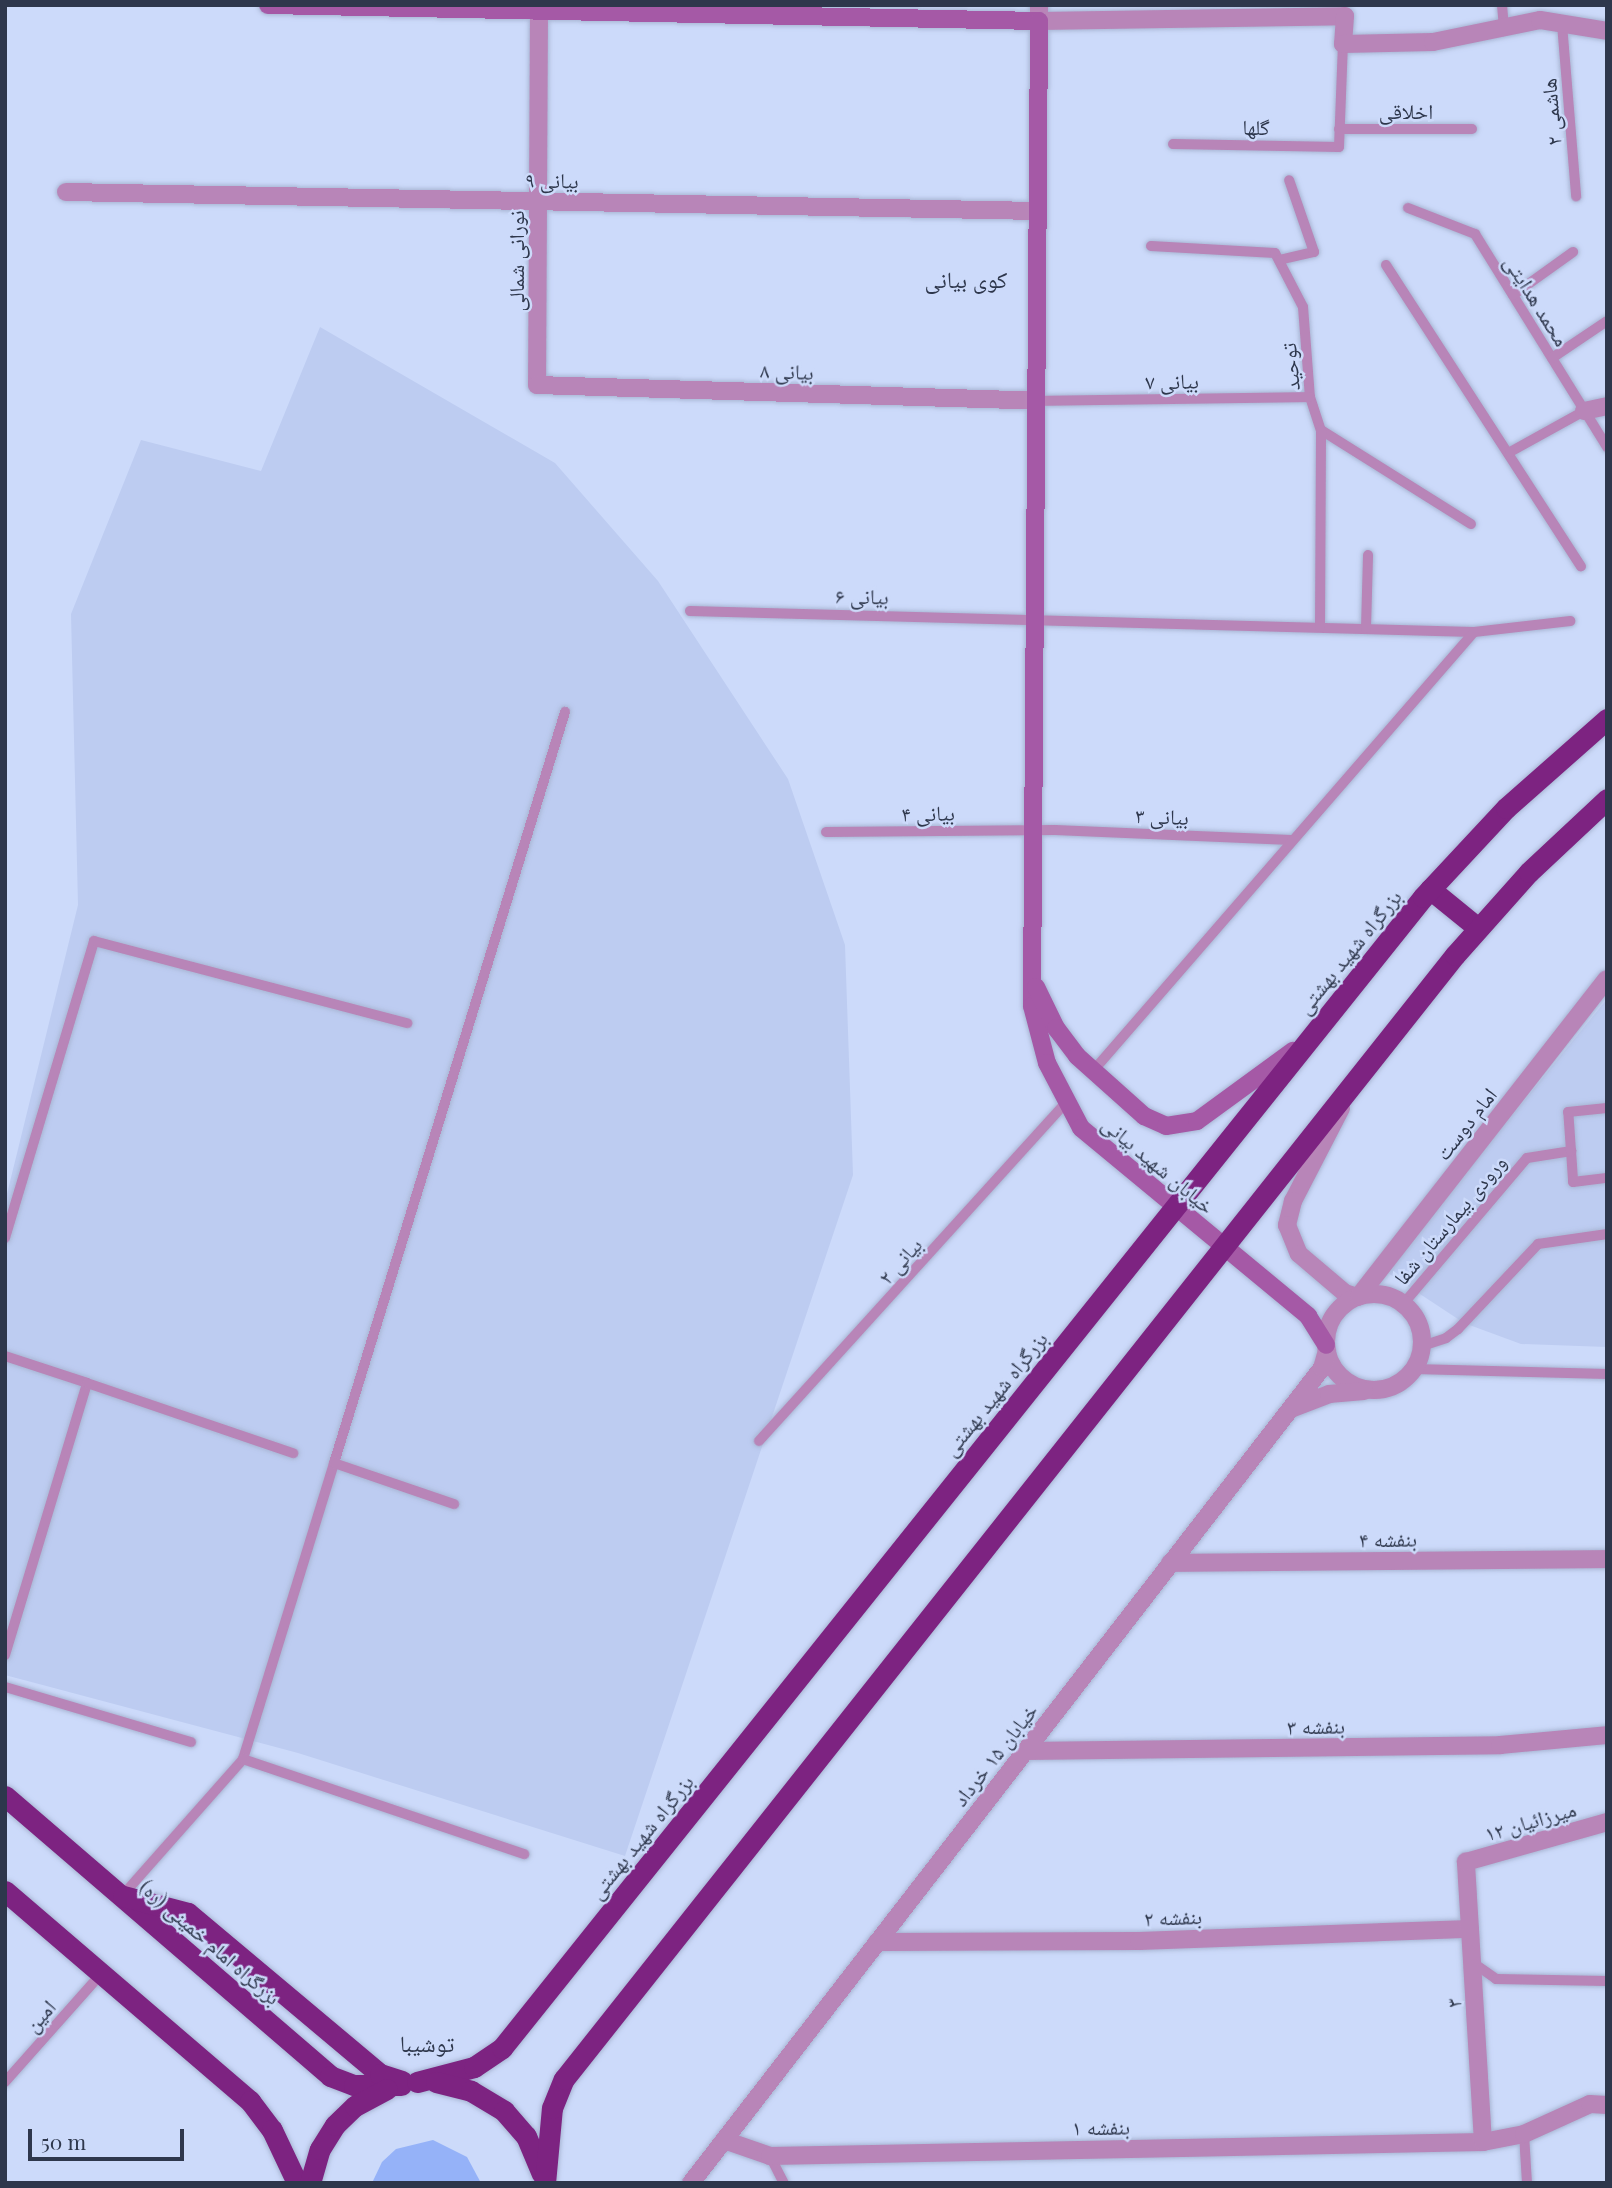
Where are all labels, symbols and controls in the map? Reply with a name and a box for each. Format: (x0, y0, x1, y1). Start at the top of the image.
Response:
street label: هاشمی ۲ (1535, 77, 1565, 147)
street label: اخلاقی (1379, 97, 1433, 123)
street label: گلها (1242, 113, 1270, 139)
street label: بیانی ۹ (525, 166, 579, 192)
street label: نورانی شمالی (502, 211, 528, 311)
street label: محمد هدایتی (1500, 250, 1576, 350)
district label: کوی بیانی (925, 265, 1007, 293)
street label: توحید (1274, 342, 1304, 392)
street label: بیانی ۸ (760, 356, 814, 384)
street label: بیانی ۷ (1145, 367, 1199, 393)
street label: بیانی ۶ (835, 582, 889, 608)
street label: بیانی ۴ (901, 799, 955, 825)
street label: بیانی ۳ (1135, 801, 1189, 829)
street label: بزرگراه شهید بهشتی (1290, 884, 1406, 1018)
street label: امام دوست (1429, 1082, 1501, 1164)
street label: خیابان شهید بیانی (1098, 1110, 1220, 1218)
street label: ورودی بیمارستان شفا (1387, 1149, 1511, 1289)
street label: بیانی ۲ (872, 1232, 926, 1288)
street label: بزرگراه شهید بهشتی (936, 1326, 1052, 1460)
street label: بنفشه ۴ (1359, 1525, 1417, 1551)
street label: خیابان ۱۵ خرداد (946, 1698, 1042, 1810)
street label: بنفشه ۳ (1287, 1712, 1345, 1738)
street label: بزرگراه شهید بهشتی (582, 1769, 698, 1903)
street label: میرزائیان ۱۲ (1481, 1795, 1579, 1845)
street label: بزرگراه امام خمینی (ره) (136, 1873, 286, 2009)
street label: بنفشه ۲ (1144, 1902, 1202, 1930)
street label: امین (18, 1994, 60, 2036)
street label: ۳ (1439, 1998, 1465, 2008)
district label: توشیبا (400, 2029, 454, 2057)
street label: بنفشه ۱ (1072, 2113, 1130, 2139)
scale bar (32, 2114, 187, 2158)
text: 50 m (41, 2127, 86, 2155)

